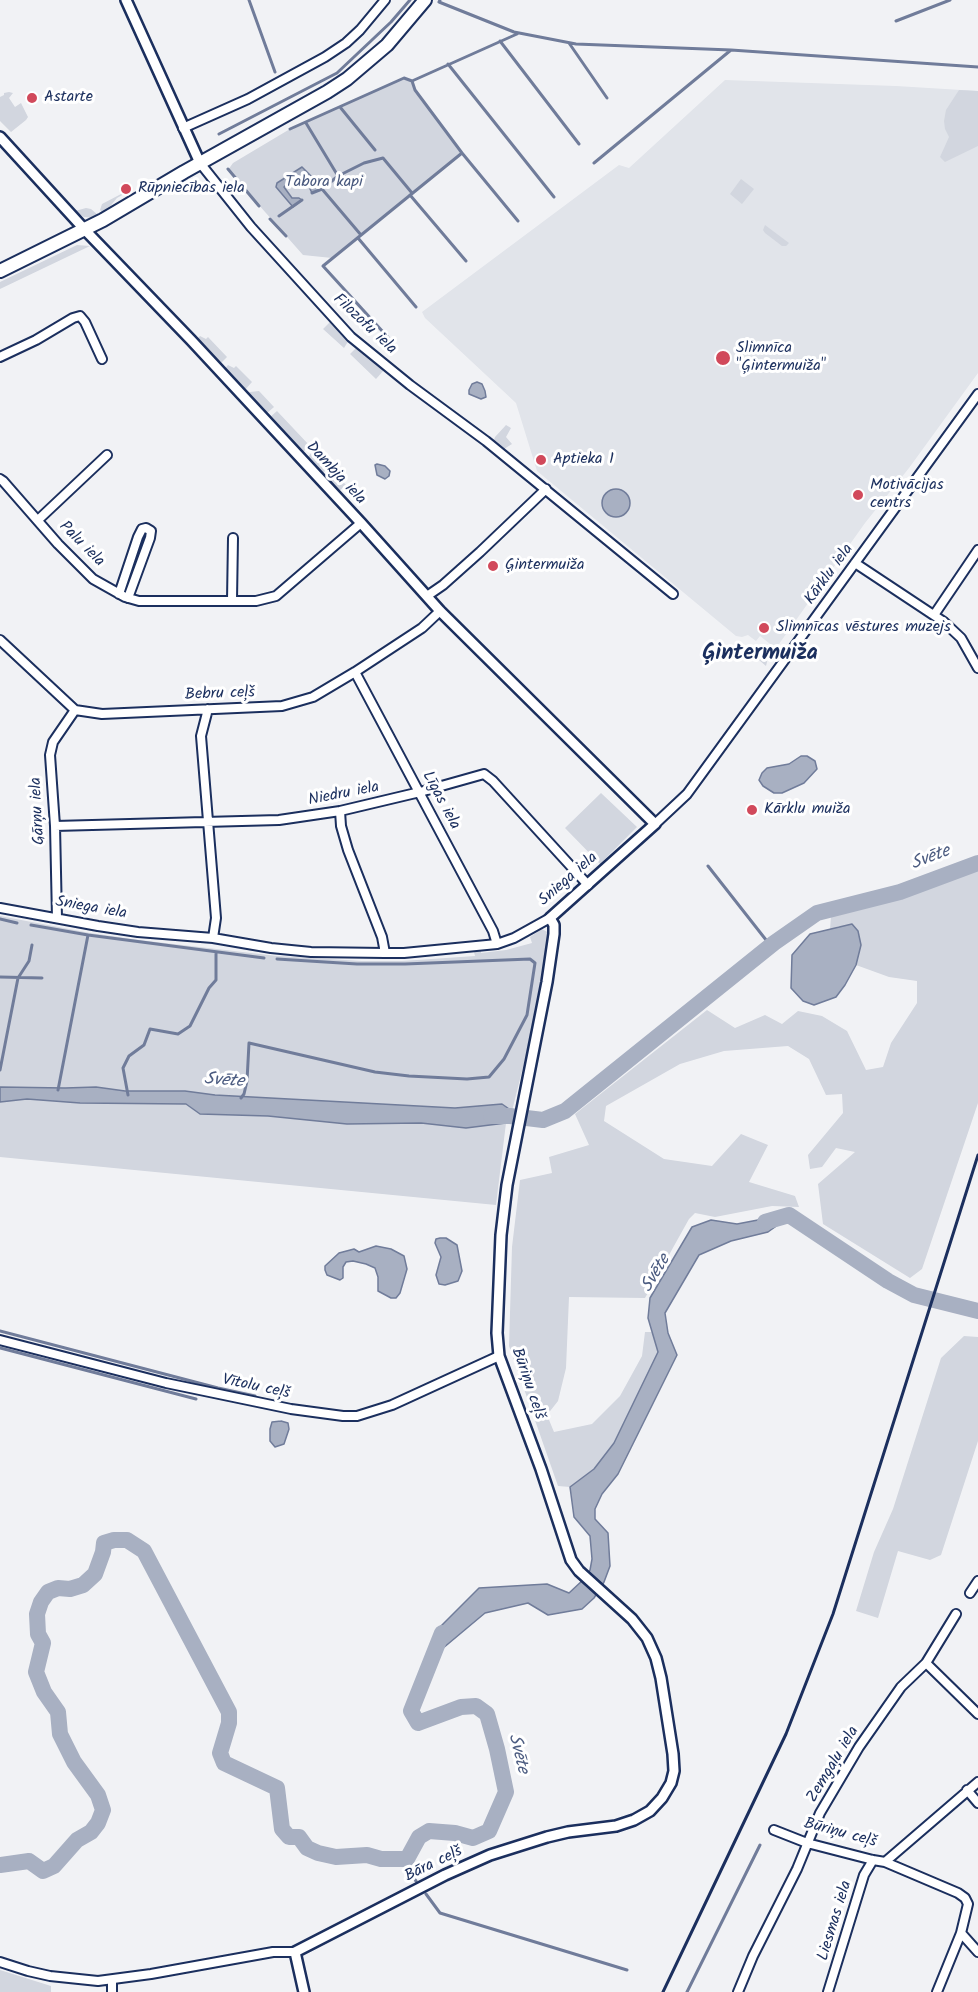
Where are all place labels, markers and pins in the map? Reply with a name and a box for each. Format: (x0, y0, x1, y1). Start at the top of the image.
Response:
place label: Astarte (44, 88, 93, 108)
marker: Astarte (25, 91, 39, 105)
place label: Rūpniecības iela (138, 179, 245, 199)
marker: Rūpniecības iela (119, 182, 133, 196)
place label: Slimnīca "Ģintermuiža" (736, 339, 826, 377)
marker: Slimnīca "Ģintermuiža" (714, 349, 732, 367)
place label: Aptieka 1 (553, 450, 614, 470)
marker: Aptieka 1 (534, 453, 548, 467)
place label: Motivācijas centrs (870, 476, 943, 514)
marker: Motivācijas centrs (851, 488, 865, 502)
place label: Ģintermuiža (505, 556, 584, 576)
marker: Ģintermuiža (486, 559, 500, 573)
place label: Slimnīcas vēstures muzejs (776, 618, 951, 638)
marker: Slimnīcas vēstures muzejs (757, 621, 771, 635)
place label: Kārklu muiža (764, 800, 850, 820)
marker: Kārklu muiža (745, 803, 759, 817)

